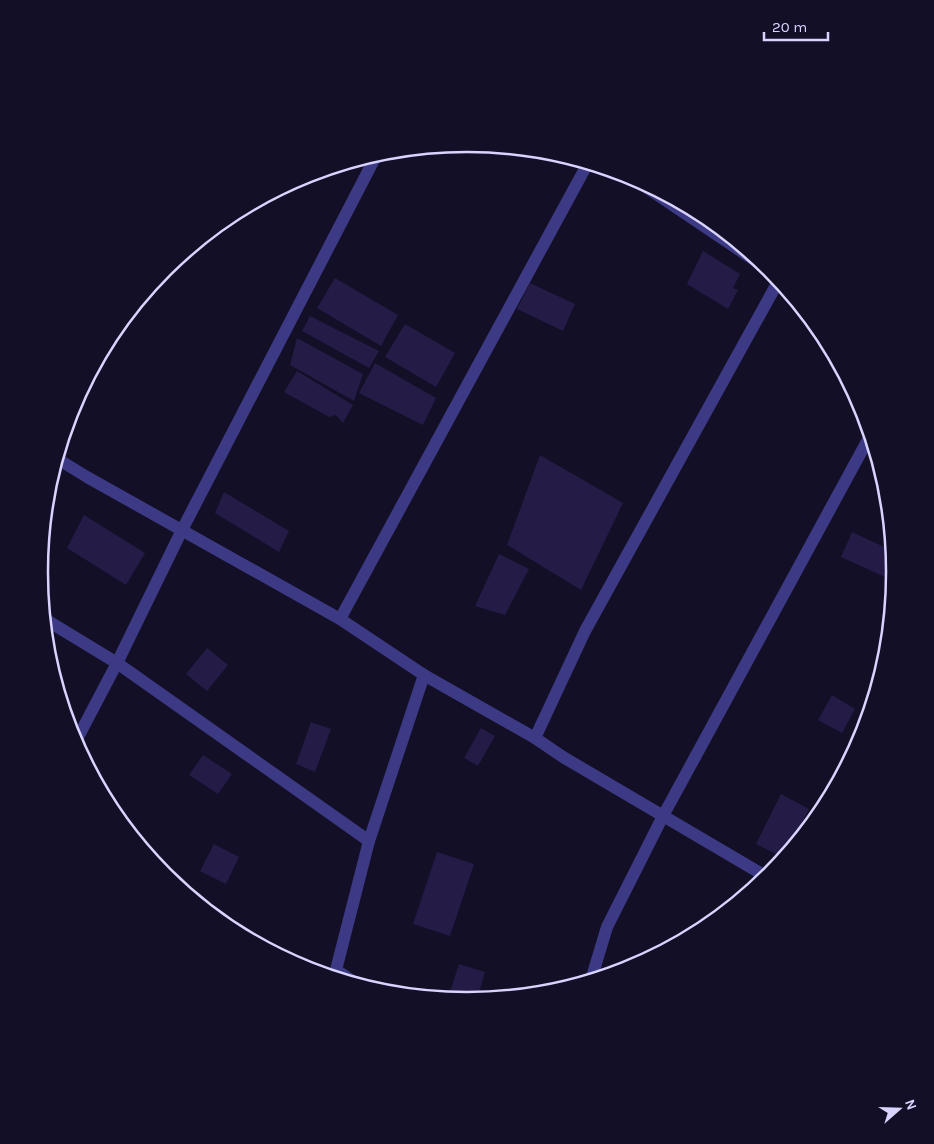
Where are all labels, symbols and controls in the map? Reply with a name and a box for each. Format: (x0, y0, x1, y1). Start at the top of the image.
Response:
scale bar (764, 10, 828, 42)
text: 20 m (772, 18, 807, 36)
north arrow (874, 1084, 924, 1134)
text: N (901, 1097, 920, 1112)

